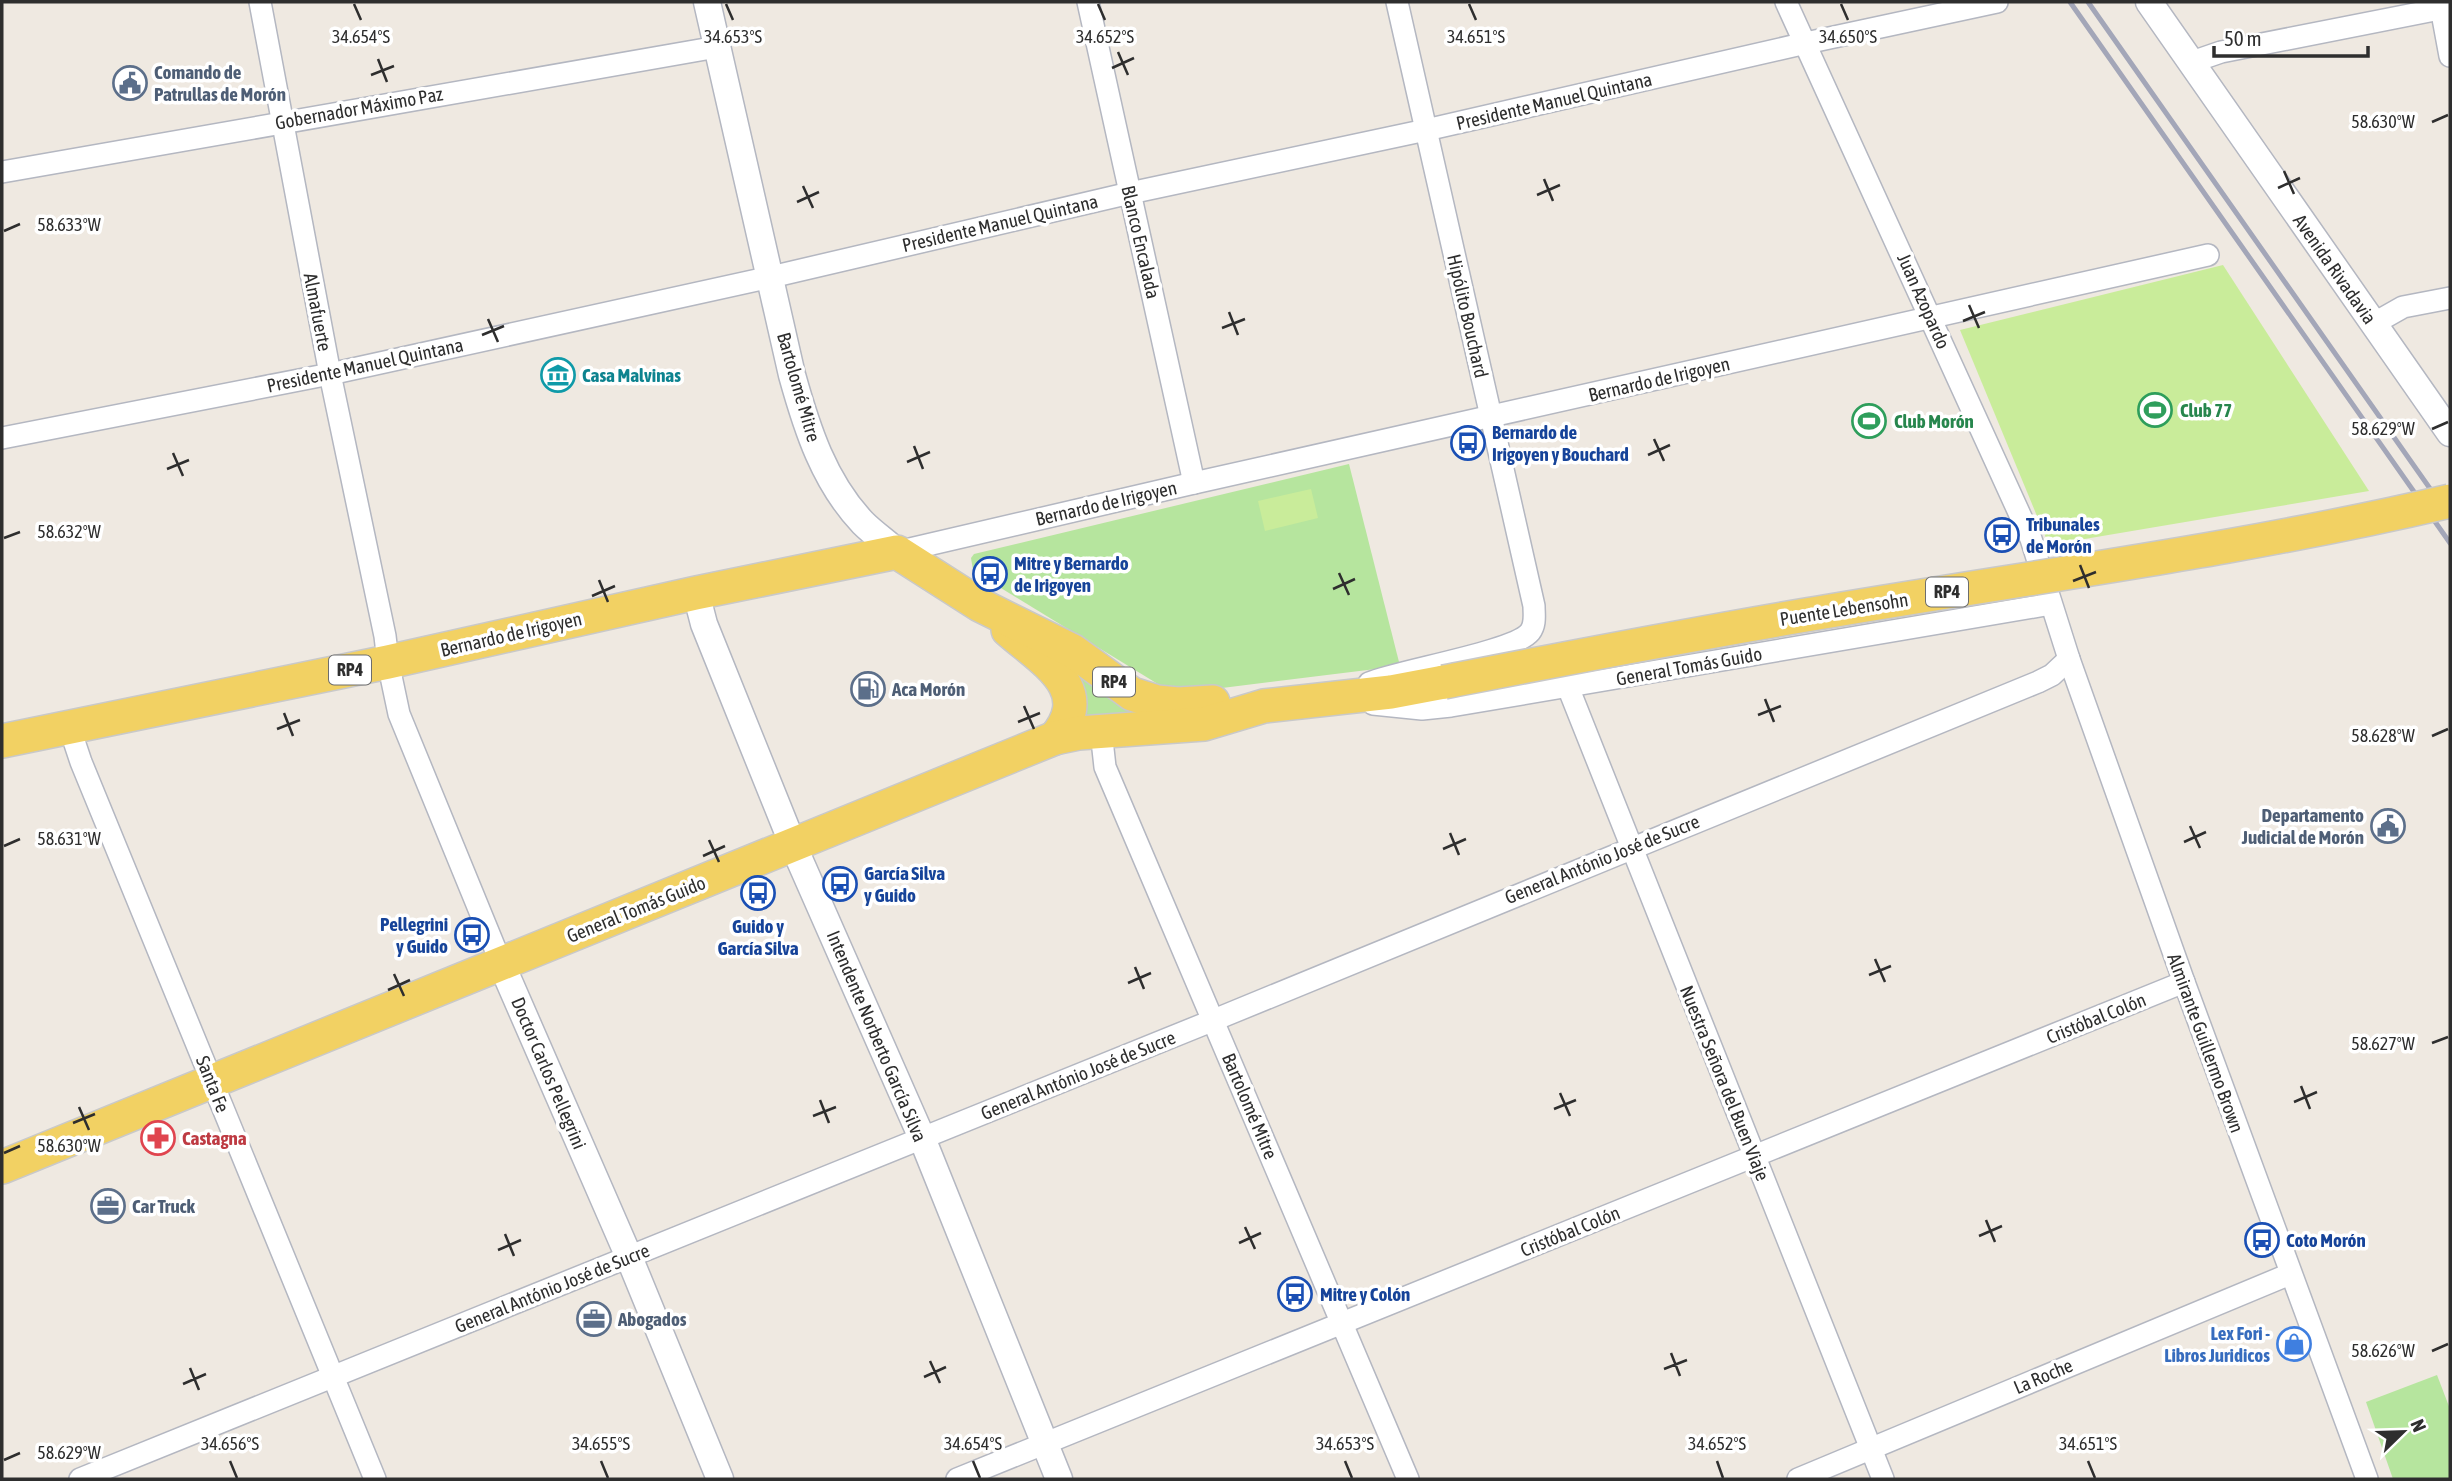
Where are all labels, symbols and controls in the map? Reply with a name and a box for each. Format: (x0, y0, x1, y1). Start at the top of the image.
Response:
scale bar (2214, 14, 2368, 58)
text: 34.654°S (332, 26, 390, 47)
text: 34.653°S (704, 26, 762, 47)
text: 34.652°S (1076, 26, 1134, 47)
text: 34.651°S (1447, 26, 1505, 47)
text: 34.650°S (1819, 26, 1877, 47)
text: 50 m (2224, 26, 2262, 50)
place label: Comando de Patrullas de Morón (154, 61, 286, 105)
public building icon: Comando de Patrullas de Morón (111, 64, 149, 102)
street label: Presidente Manuel Quintana (1454, 68, 1654, 134)
street label: Gobernador Máximo Paz (273, 82, 445, 134)
text: 58.630°W (2351, 111, 2415, 132)
street label: Blanco Encalada (1117, 183, 1165, 301)
street label: Presidente Manuel Quintana (900, 190, 1100, 256)
street label: Avenida Rivadavia (2289, 210, 2381, 328)
text: 58.633°W (37, 214, 101, 235)
street label: Juan Azopardo (1893, 250, 1955, 352)
street label: Hipólito Bouchard (1443, 252, 1493, 380)
street label: Almafuerte (300, 271, 336, 353)
street label: Bartolomé Mitre (773, 330, 825, 444)
street label: Presidente Manuel Quintana (265, 333, 465, 397)
street label: Bernardo de Irigoyen (1586, 352, 1732, 406)
museum icon: Casa Malvinas (539, 356, 577, 394)
place label: Casa Malvinas (582, 364, 681, 386)
sports icon: Club 77 (2136, 391, 2174, 429)
place label: Club 77 (2180, 399, 2232, 421)
sports icon: Club Morón (1850, 402, 1888, 440)
place label: Club Morón (1894, 410, 1974, 432)
text: 58.629°W (2351, 418, 2415, 439)
place label: Bernardo de Irigoyen y Bouchard (1492, 421, 1629, 465)
bus stop icon: Bernardo de Irigoyen y Bouchard (1449, 424, 1487, 462)
street label: Bernardo de Irigoyen (1033, 476, 1179, 530)
place label: Tribunales de Morón (2026, 513, 2100, 557)
bus stop icon: Tribunales de Morón (1983, 516, 2021, 554)
text: 58.632°W (37, 521, 101, 542)
place label: Mitre y Bernardo de Irigoyen (1014, 552, 1129, 596)
bus stop icon: Mitre y Bernardo de Irigoyen (971, 555, 1009, 593)
road number: RP4 (1926, 578, 1968, 606)
street label: Puente Lebensohn (1778, 588, 1910, 630)
street label: Bernardo de Irigoyen (438, 607, 584, 661)
street label: General Tomás Guido (1614, 642, 1764, 690)
road number: RP4 (329, 656, 371, 684)
road number: RP4 (1093, 668, 1135, 696)
fuel station icon: Aca Morón (849, 670, 887, 708)
place label: Aca Morón (891, 678, 965, 700)
text: 58.628°W (2351, 725, 2415, 746)
place label: Departamento Judicial de Morón (2241, 804, 2364, 848)
public building icon: Departamento Judicial de Morón (2369, 807, 2407, 845)
street label: General António José de Sucre (1502, 810, 1702, 908)
text: 58.631°W (37, 828, 101, 849)
place label: García Silva y Guido (864, 862, 945, 906)
bus stop icon: García Silva y Guido (821, 865, 859, 903)
street label: General Tomás Guido (563, 871, 709, 947)
bus stop icon: Guido y García Silva (739, 874, 777, 912)
place label: Pellegrini y Guido (380, 913, 448, 957)
place label: Guido y García Silva (717, 915, 799, 959)
bus stop icon: Pellegrini y Guido (453, 916, 491, 954)
street label: Intendente Norberto García Silva (822, 927, 932, 1145)
street label: Almirante Guillermo Brown (2163, 950, 2249, 1136)
street label: Nuestra Señora del Buen Viaje (1676, 982, 1774, 1184)
street label: Cristóbal Colón (2043, 988, 2149, 1048)
street label: Doctor Carlos Pellegrini (507, 994, 591, 1152)
street label: General António José de Sucre (978, 1026, 1178, 1124)
text: 58.627°W (2351, 1033, 2415, 1054)
street label: Bartolomé Mitre (1218, 1050, 1282, 1162)
street label: Santa Fe (192, 1053, 234, 1115)
pharmacy icon: Castagna (139, 1119, 177, 1157)
place label: Castagna (182, 1127, 247, 1149)
text: 58.630°W (37, 1135, 101, 1156)
office icon: Car Truck (89, 1187, 127, 1225)
place label: Car Truck (132, 1195, 196, 1217)
street label: Cristóbal Colón (1517, 1201, 1623, 1261)
bus stop icon: Coto Morón (2243, 1221, 2281, 1259)
place label: Coto Morón (2286, 1229, 2366, 1251)
street label: General António José de Sucre (452, 1239, 652, 1337)
bus stop icon: Mitre y Colón (1276, 1275, 1314, 1313)
place label: Mitre y Colón (1320, 1283, 1410, 1305)
office icon: Abogados (575, 1300, 613, 1338)
place label: Abogados (617, 1308, 687, 1330)
place label: Lex Fori - Libros Juridicos (2164, 1322, 2270, 1366)
shop icon: Lex Fori - Libros Juridicos (2275, 1325, 2313, 1363)
text: 58.626°W (2351, 1340, 2415, 1361)
street label: La Roche (2010, 1354, 2076, 1398)
north arrow (2368, 1397, 2438, 1467)
text: N (2406, 1416, 2431, 1435)
text: 34.656°S (201, 1433, 259, 1454)
text: 34.655°S (572, 1433, 630, 1454)
text: 34.654°S (944, 1433, 1002, 1454)
text: 34.653°S (1316, 1433, 1374, 1454)
text: 34.652°S (1688, 1433, 1746, 1454)
text: 34.651°S (2059, 1433, 2117, 1454)
text: 58.629°W (37, 1442, 101, 1463)

